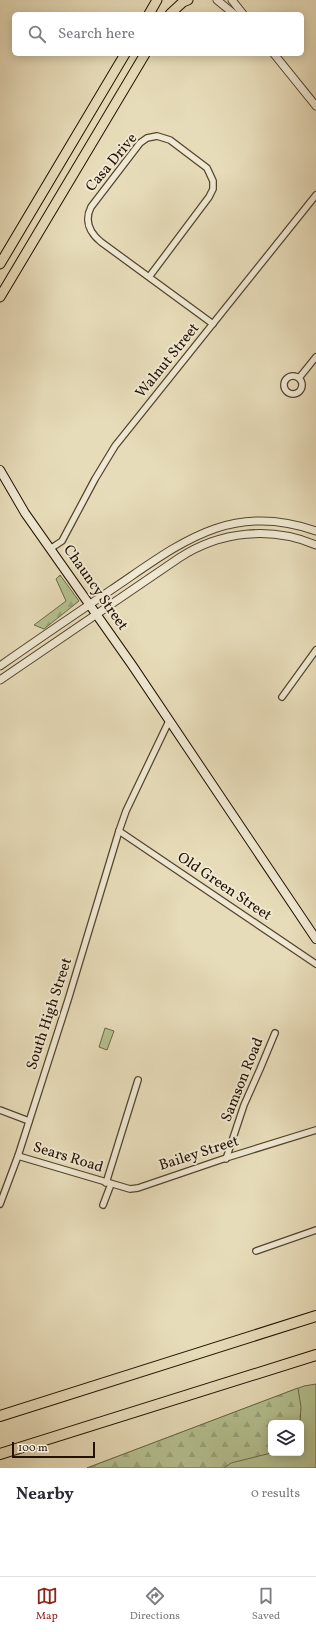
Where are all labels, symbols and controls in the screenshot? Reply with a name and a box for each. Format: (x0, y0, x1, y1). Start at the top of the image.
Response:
search box (12, 12, 304, 56)
icon: search (26, 23, 48, 45)
text: Search here (58, 24, 135, 45)
street label: Casa Drive (81, 129, 143, 197)
street label: Walnut Street (131, 319, 205, 403)
street label: Chauncy Street (58, 541, 132, 635)
street label: Old Green Street (173, 848, 275, 926)
street label: South High Street (22, 955, 78, 1073)
street label: Samson Road (217, 1035, 269, 1125)
street label: Bailey Street (156, 1131, 242, 1177)
street label: Sears Road (30, 1137, 106, 1179)
map controls (268, 1420, 304, 1456)
button: layers (268, 1420, 304, 1456)
scale bar (12, 1440, 95, 1459)
text: 100 m (18, 1441, 48, 1456)
text: Nearby (16, 1483, 74, 1506)
text: 0 results (251, 1485, 300, 1503)
tab: Map (36, 1585, 58, 1624)
tab: Directions (130, 1585, 180, 1624)
tab: Saved (252, 1585, 280, 1624)

